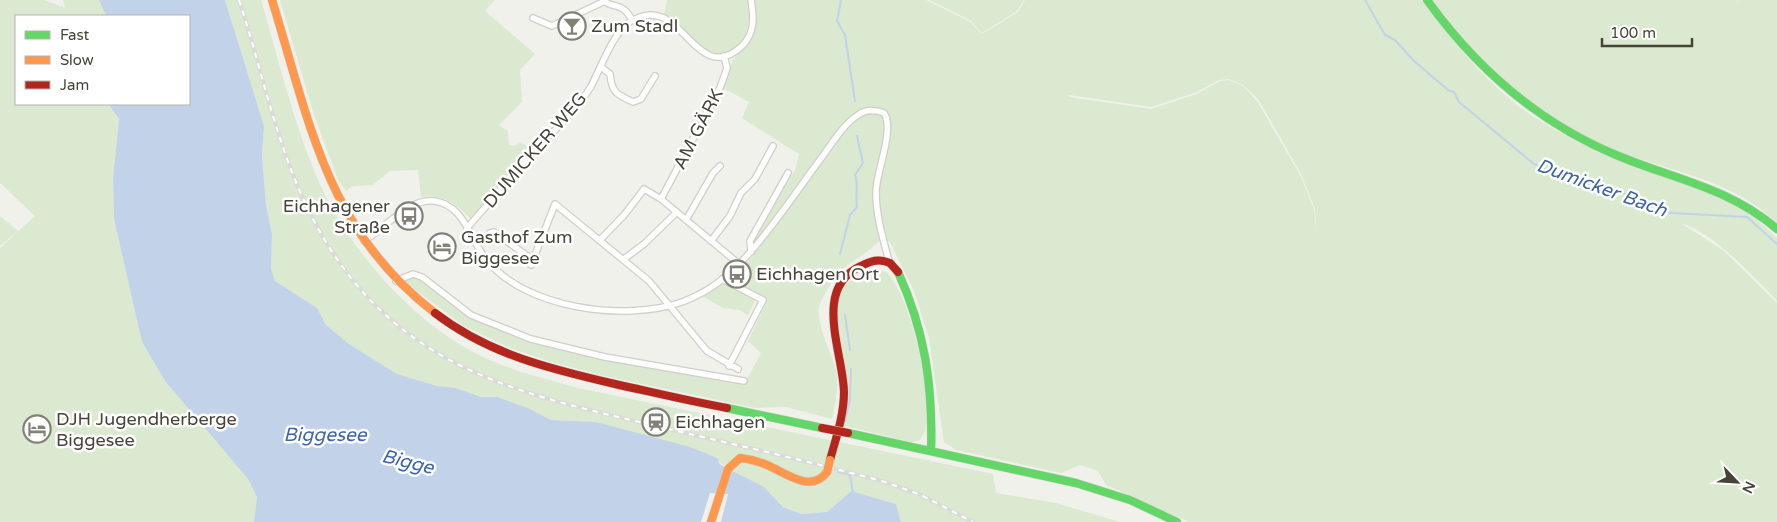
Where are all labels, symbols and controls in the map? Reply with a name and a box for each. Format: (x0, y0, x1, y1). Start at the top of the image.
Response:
bar icon: Zum Stadl (557, 11, 587, 41)
legend (15, 15, 190, 105)
place label: Zum Stadl (591, 15, 678, 37)
scale bar (1602, 15, 1692, 47)
text: 100 m (1610, 24, 1656, 42)
text: Fast (60, 26, 90, 44)
text: Slow (60, 51, 94, 69)
text: Jam (60, 76, 89, 94)
street label: AM GÄRK (668, 85, 728, 173)
street label: DUMICKER WEG (479, 88, 591, 212)
water label: Dumicker Bach (1534, 154, 1670, 222)
place label: Eichhagener Straße (283, 195, 390, 238)
bus stop icon: Eichhagener Straße (394, 201, 424, 231)
place label: Gasthof Zum Biggesee (461, 226, 573, 269)
hotel icon: Gasthof Zum Biggesee (427, 232, 457, 262)
bus stop icon: Eichhagen Ort (722, 259, 752, 289)
place label: Eichhagen Ort (756, 263, 879, 285)
station icon: Eichhagen (641, 407, 671, 437)
place label: DJH Jugendherberge Biggesee (56, 408, 237, 451)
place label: Eichhagen (675, 411, 765, 433)
hotel icon: DJH Jugendherberge Biggesee (22, 414, 52, 444)
water label: Biggesee (283, 424, 368, 446)
water label: Bigge (380, 445, 437, 479)
north arrow (1712, 457, 1762, 507)
text: N (1738, 479, 1758, 496)

